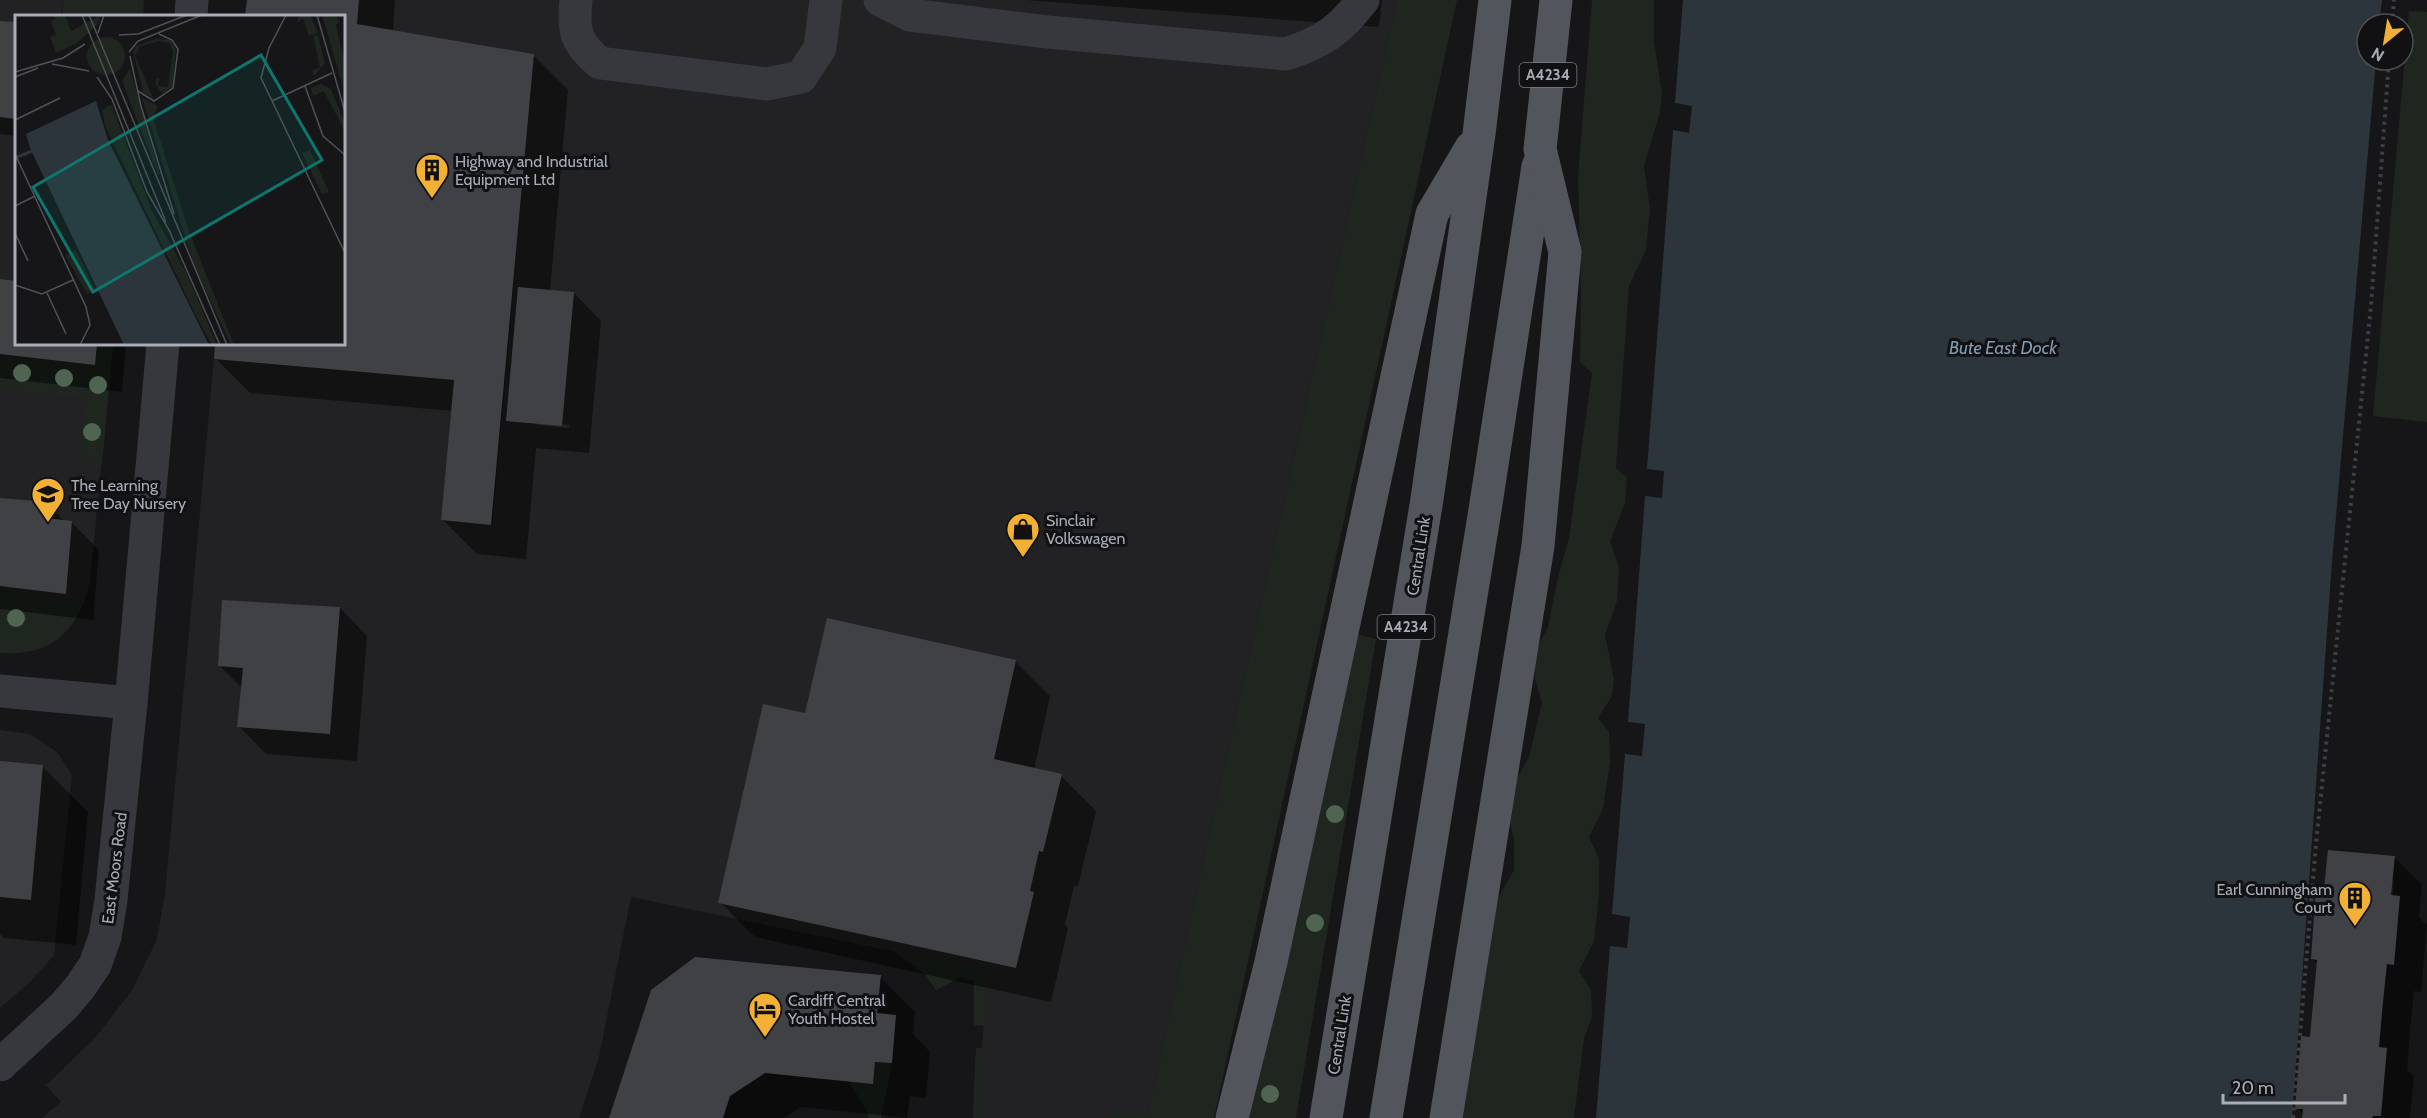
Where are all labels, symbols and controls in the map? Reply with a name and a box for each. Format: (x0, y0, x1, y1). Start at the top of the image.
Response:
north arrow (2355, 12, 2415, 72)
inset map (15, 15, 345, 345)
text: N (2368, 44, 2387, 66)
road number: A4234 (1520, 63, 1576, 87)
building icon: Highway and Industrial Equipment Ltd (414, 152, 450, 199)
place label: Highway and Industrial Equipment Ltd (455, 152, 608, 189)
water label: Bute East Dock (1949, 337, 2058, 359)
school or university icon: The Learning Tree Day Nursery (30, 476, 66, 523)
place label: The Learning Tree Day Nursery (71, 476, 186, 513)
shop icon: Sinclair Volkswagen (1005, 511, 1041, 558)
place label: Sinclair Volkswagen (1046, 511, 1126, 548)
street label: Central Link (1403, 514, 1434, 597)
road number: A4234 (1378, 615, 1434, 639)
street label: East Moors Road (98, 811, 131, 925)
place label: Earl Cunningham Court (2216, 880, 2333, 917)
building icon: Earl Cunningham Court (2337, 880, 2373, 927)
hotel icon: Cardiff Central Youth Hostel (747, 991, 783, 1038)
place label: Cardiff Central Youth Hostel (787, 991, 886, 1028)
street label: Central Link (1324, 993, 1355, 1076)
scale bar (2223, 1067, 2344, 1105)
text: 20 m (2232, 1077, 2274, 1099)

